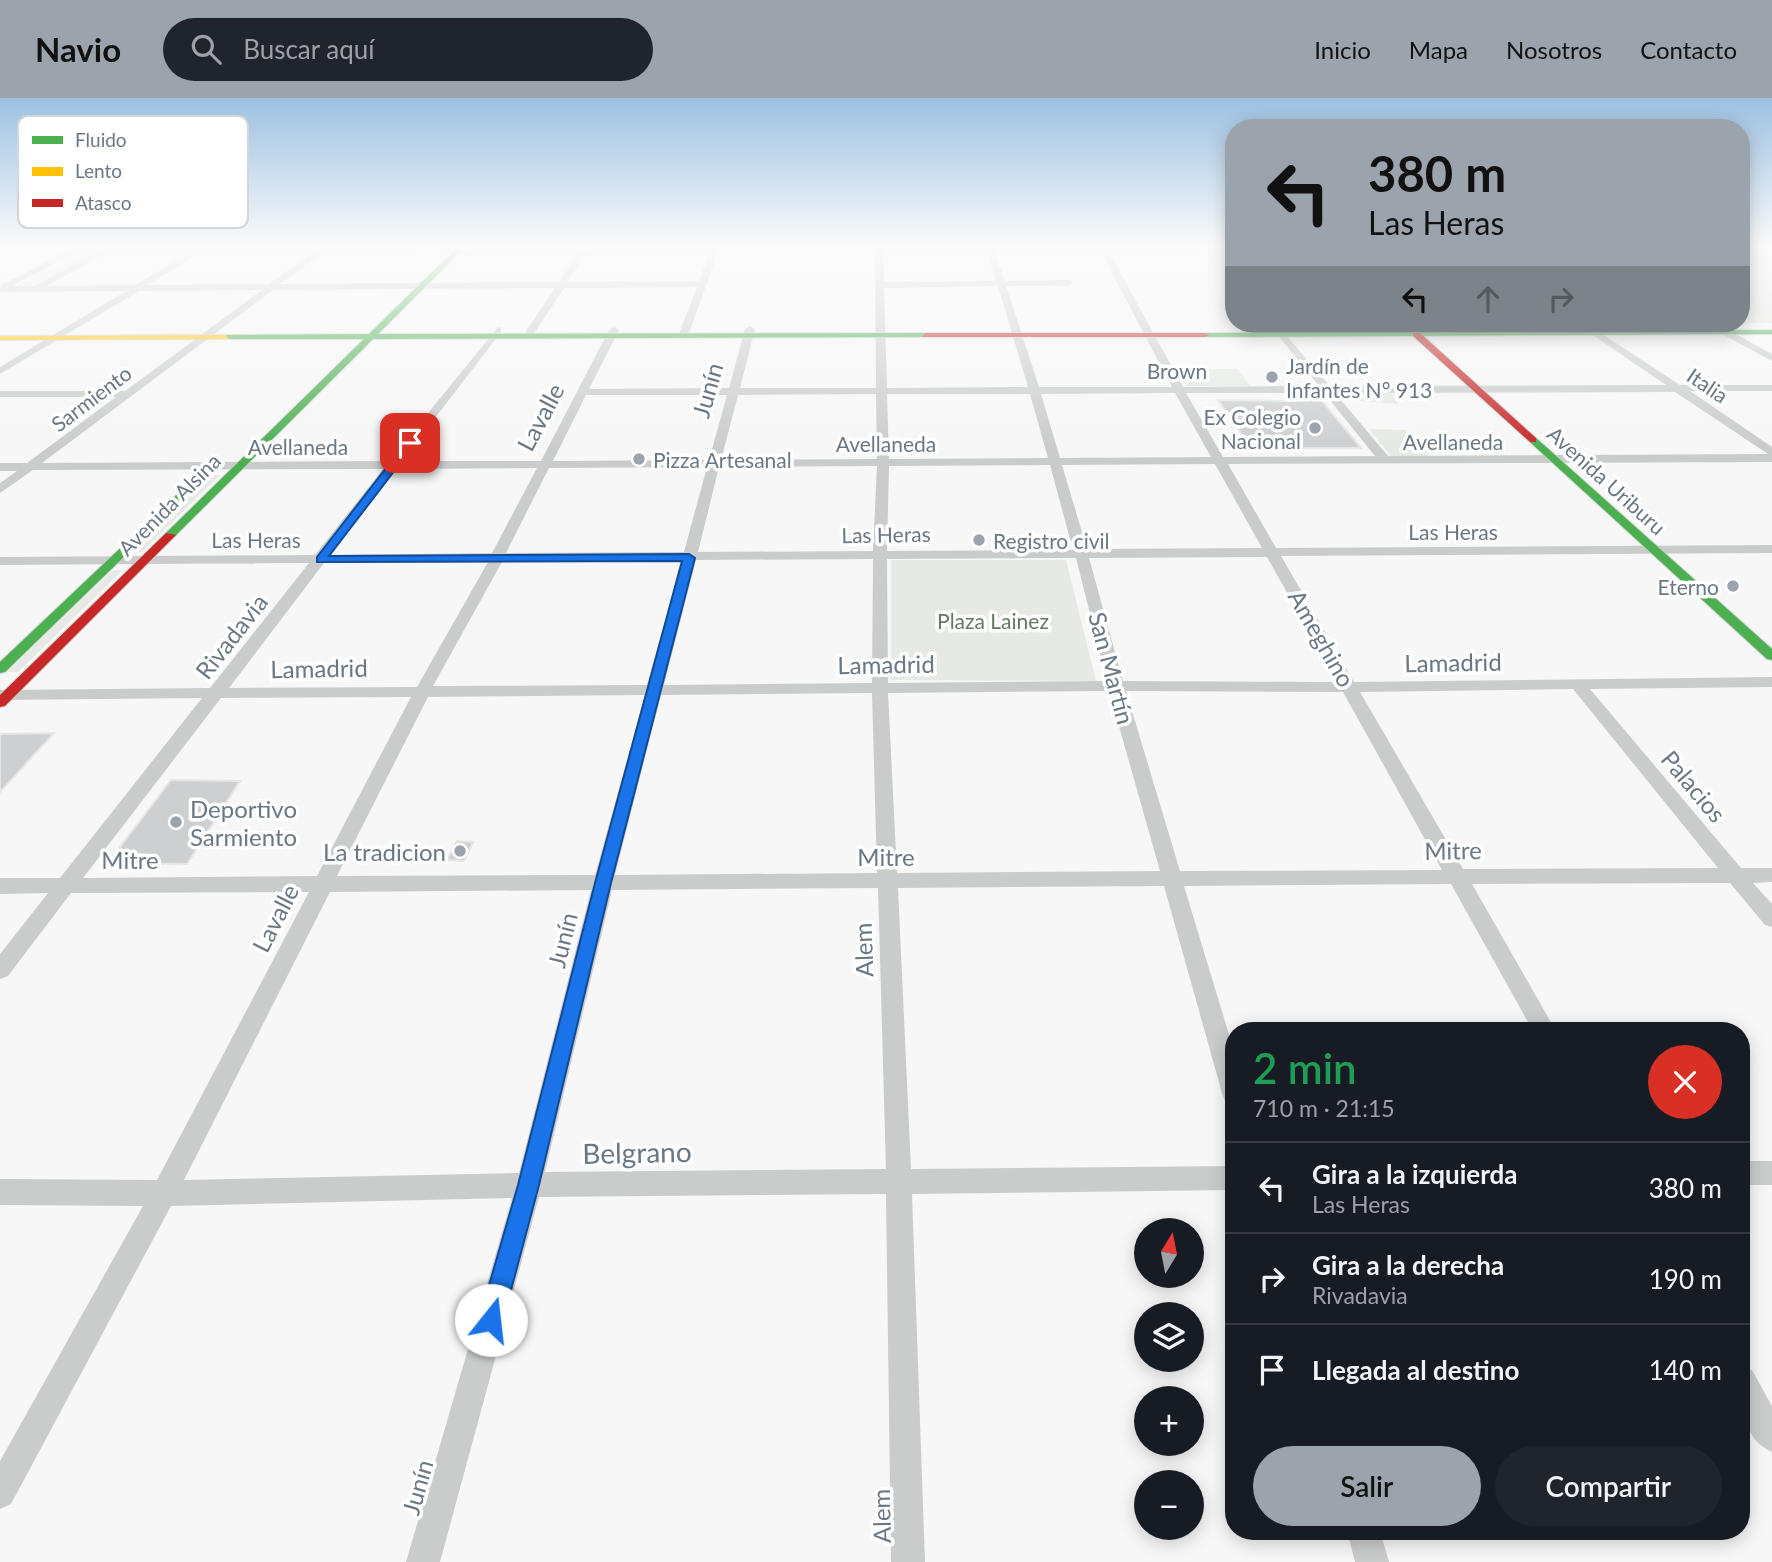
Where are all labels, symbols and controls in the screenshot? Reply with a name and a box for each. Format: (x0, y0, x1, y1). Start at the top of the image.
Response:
search box (163, 18, 653, 81)
text: Navio (35, 29, 121, 69)
icon: search (187, 30, 225, 68)
text: Buscar aquí (243, 33, 375, 65)
text: Inicio (1314, 35, 1371, 64)
text: Mapa (1409, 35, 1468, 64)
text: Nosotros (1506, 35, 1602, 64)
text: Contacto (1640, 35, 1737, 64)
legend (18, 116, 248, 228)
text: Fluido (75, 128, 127, 151)
text: 380 m (1368, 144, 1506, 202)
icon: left (1253, 147, 1344, 238)
text: Lento (75, 159, 122, 182)
text: Atasco (75, 191, 131, 214)
text: Las Heras (1368, 203, 1504, 242)
icon: left (1396, 280, 1434, 318)
icon: ahead (1469, 280, 1507, 318)
icon: right (1542, 280, 1580, 318)
place label: Jardín de Infantes N° 913 (1286, 353, 1432, 402)
street label: Brown (1147, 358, 1207, 383)
street label: Junín (685, 359, 729, 421)
street label: Sarmiento (46, 360, 136, 436)
street label: Italia (1683, 362, 1733, 408)
marker: Jardín de Infantes N° 913 (1264, 369, 1280, 385)
street label: Lavalle (510, 378, 570, 456)
place label: Ex Colegio Nacional (1203, 404, 1301, 453)
pin (380, 413, 440, 473)
marker: Ex Colegio Nacional (1307, 420, 1323, 436)
street label: Avenida Uriburu (1543, 421, 1671, 539)
icon: arrive (391, 424, 429, 462)
street label: Avellaneda (1403, 429, 1503, 454)
street label: Avellaneda (836, 431, 936, 456)
street label: Avellaneda (248, 434, 348, 459)
place label: Pizza Artesanal (653, 447, 792, 472)
street label: Avenida Alsina (113, 448, 225, 560)
marker: Pizza Artesanal (631, 451, 647, 467)
street label: Las Heras (1408, 519, 1498, 544)
street label: Las Heras (841, 521, 931, 547)
street label: Las Heras (211, 527, 301, 552)
place label: Registro civil (993, 528, 1110, 553)
marker: Registro civil (971, 532, 987, 548)
place label: Eterno (1658, 574, 1719, 599)
marker: Eterno (1725, 578, 1741, 594)
street label: Ameghino (1283, 584, 1361, 692)
street label: Rivadavia (189, 588, 273, 684)
park label: Plaza Lainez (937, 608, 1049, 633)
street label: San Martín (1083, 609, 1141, 727)
street label: Lamadrid (1404, 647, 1502, 677)
street label: Lamadrid (837, 649, 935, 679)
street label: Lamadrid (270, 653, 368, 683)
street label: Palacios (1656, 744, 1732, 828)
place label: Deportivo Sarmiento (190, 794, 297, 851)
marker: Deportivo Sarmiento (168, 814, 184, 830)
street label: Mitre (1424, 835, 1482, 865)
place label: La tradicion (323, 837, 446, 866)
street label: Mitre (857, 842, 915, 871)
marker: La tradicion (452, 843, 468, 859)
street label: Mitre (101, 845, 159, 874)
street label: Lavalle (246, 879, 304, 957)
street label: Junín (541, 909, 583, 971)
street label: Alem (848, 922, 878, 978)
text: 2 min (1253, 1043, 1357, 1093)
button: close (1648, 1045, 1722, 1119)
text: 710 m · 21:15 (1253, 1094, 1395, 1122)
street label: Belgrano (582, 1134, 692, 1170)
text: Gira a la izquierda (1312, 1158, 1518, 1190)
icon: left (1253, 1169, 1291, 1207)
text: 380 m (1649, 1172, 1722, 1204)
text: Las Heras (1312, 1190, 1410, 1218)
north arrow (1134, 1218, 1204, 1288)
map controls (1134, 1218, 1204, 1540)
text: Gira a la derecha (1312, 1249, 1504, 1281)
icon: right (1253, 1260, 1291, 1298)
text: 190 m (1649, 1263, 1722, 1295)
text: Rivadavia (1312, 1281, 1408, 1309)
position arrow (454, 1283, 528, 1357)
button: layers (1134, 1302, 1204, 1372)
icon: arrive (1253, 1351, 1291, 1389)
text: Llegada al destino (1312, 1354, 1519, 1386)
text: 140 m (1649, 1354, 1722, 1386)
button: + (1134, 1386, 1204, 1456)
button: Salir (1253, 1446, 1481, 1526)
button: Compartir (1495, 1446, 1722, 1526)
street label: Junín (395, 1456, 439, 1518)
button: − (1134, 1470, 1204, 1540)
street label: Alem (866, 1489, 896, 1543)

